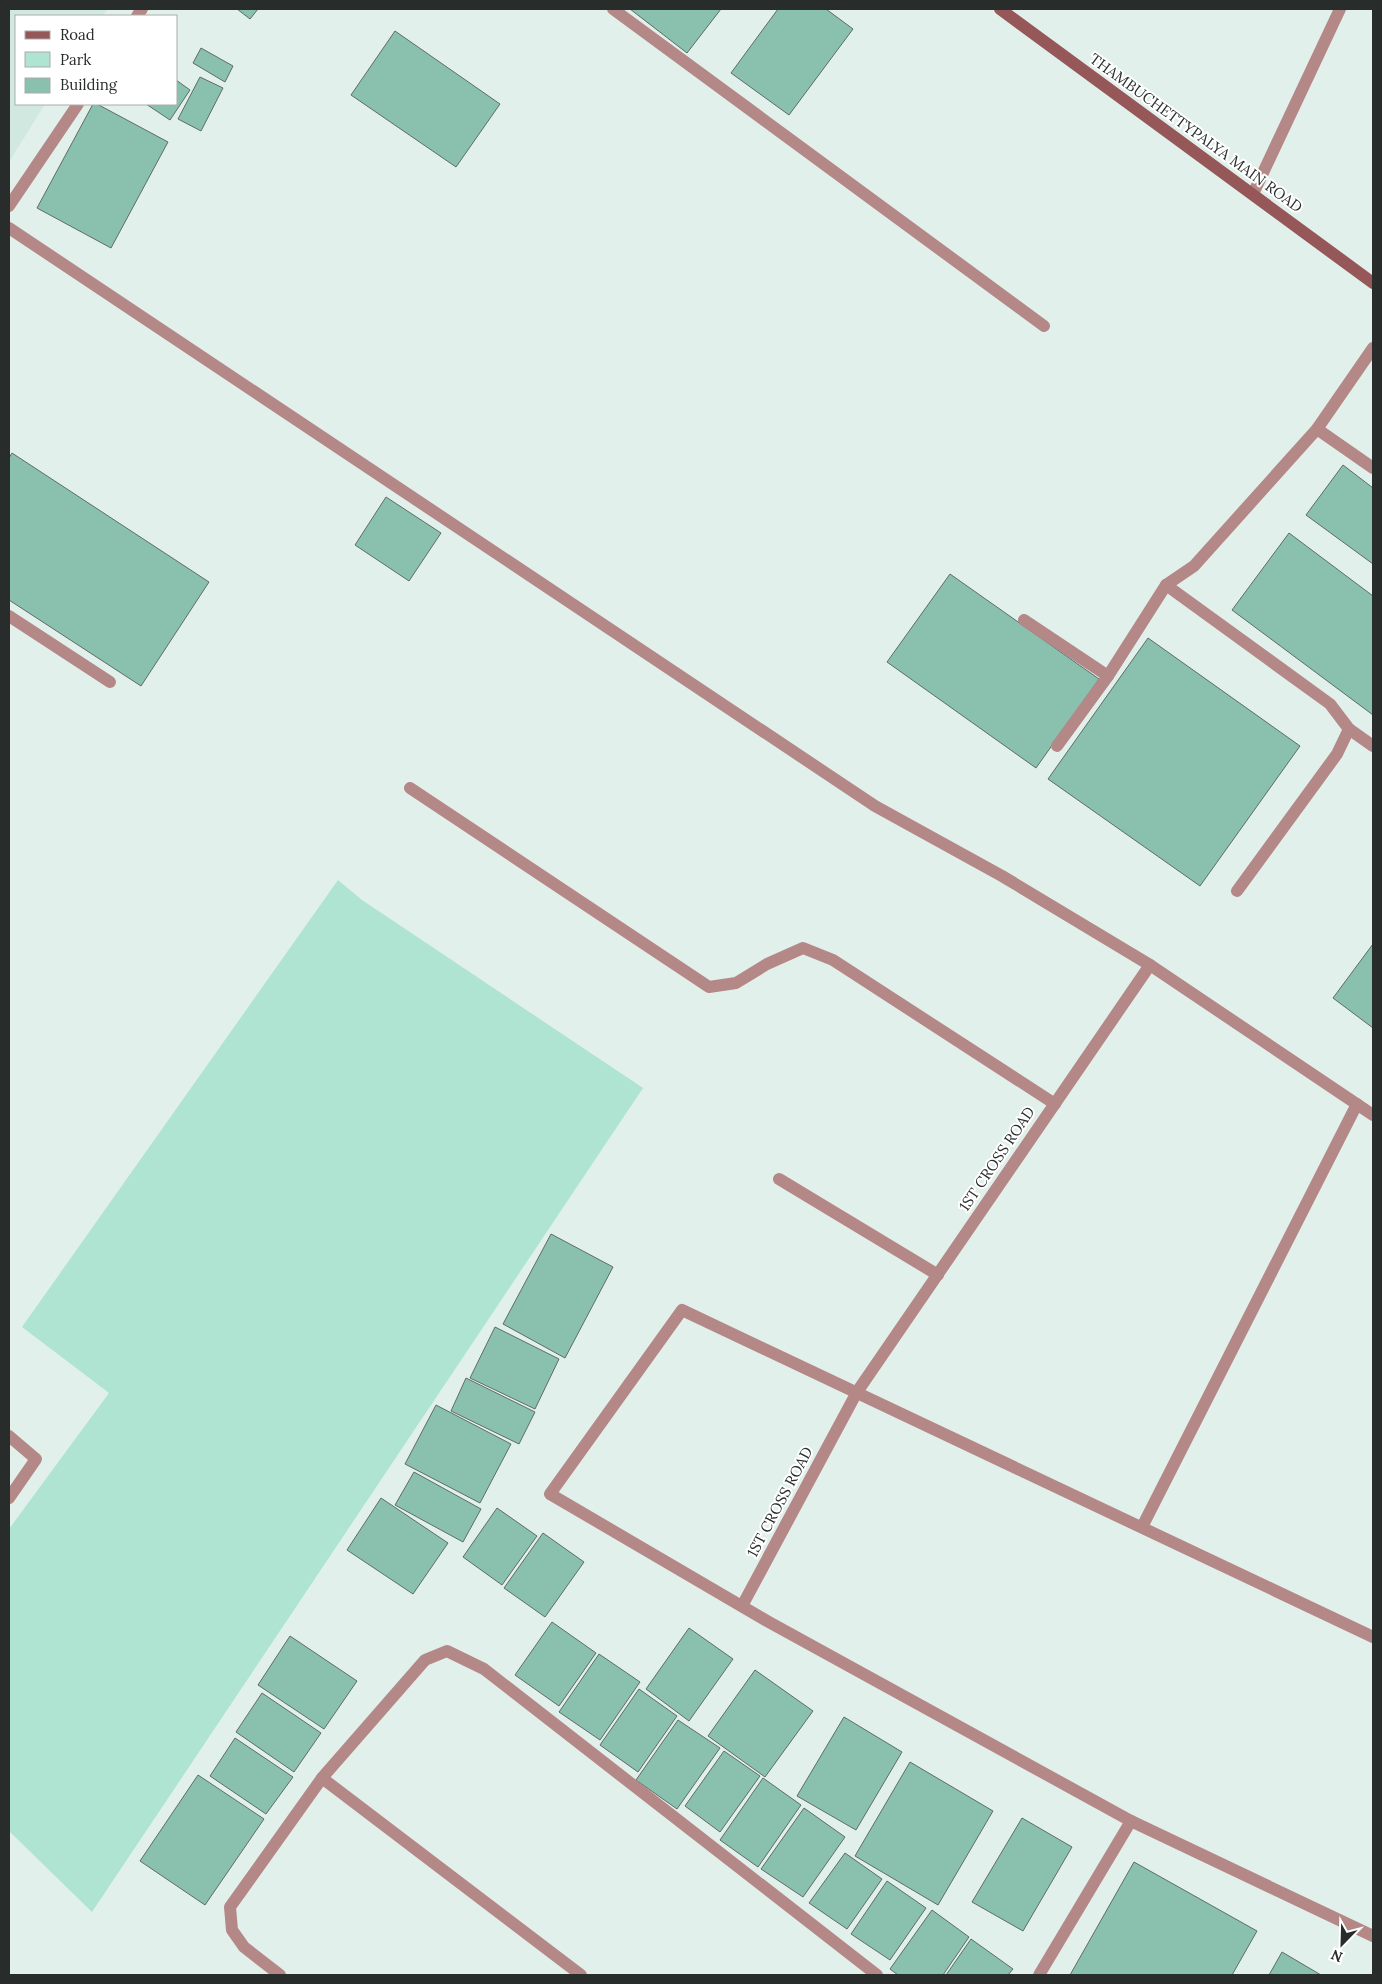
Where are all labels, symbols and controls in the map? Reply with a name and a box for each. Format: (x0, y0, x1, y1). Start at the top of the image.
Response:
legend (15, 15, 178, 105)
text: Road (60, 25, 95, 44)
street label: THAMBUCHETTYPALYA MAIN ROAD (1086, 49, 1306, 216)
text: Park (60, 50, 91, 69)
text: Building (60, 75, 118, 94)
street label: 1ST CROSS ROAD (955, 1103, 1039, 1215)
street label: 1ST CROSS ROAD (743, 1443, 817, 1560)
north arrow (1317, 1919, 1367, 1969)
text: N (1328, 1945, 1345, 1966)

